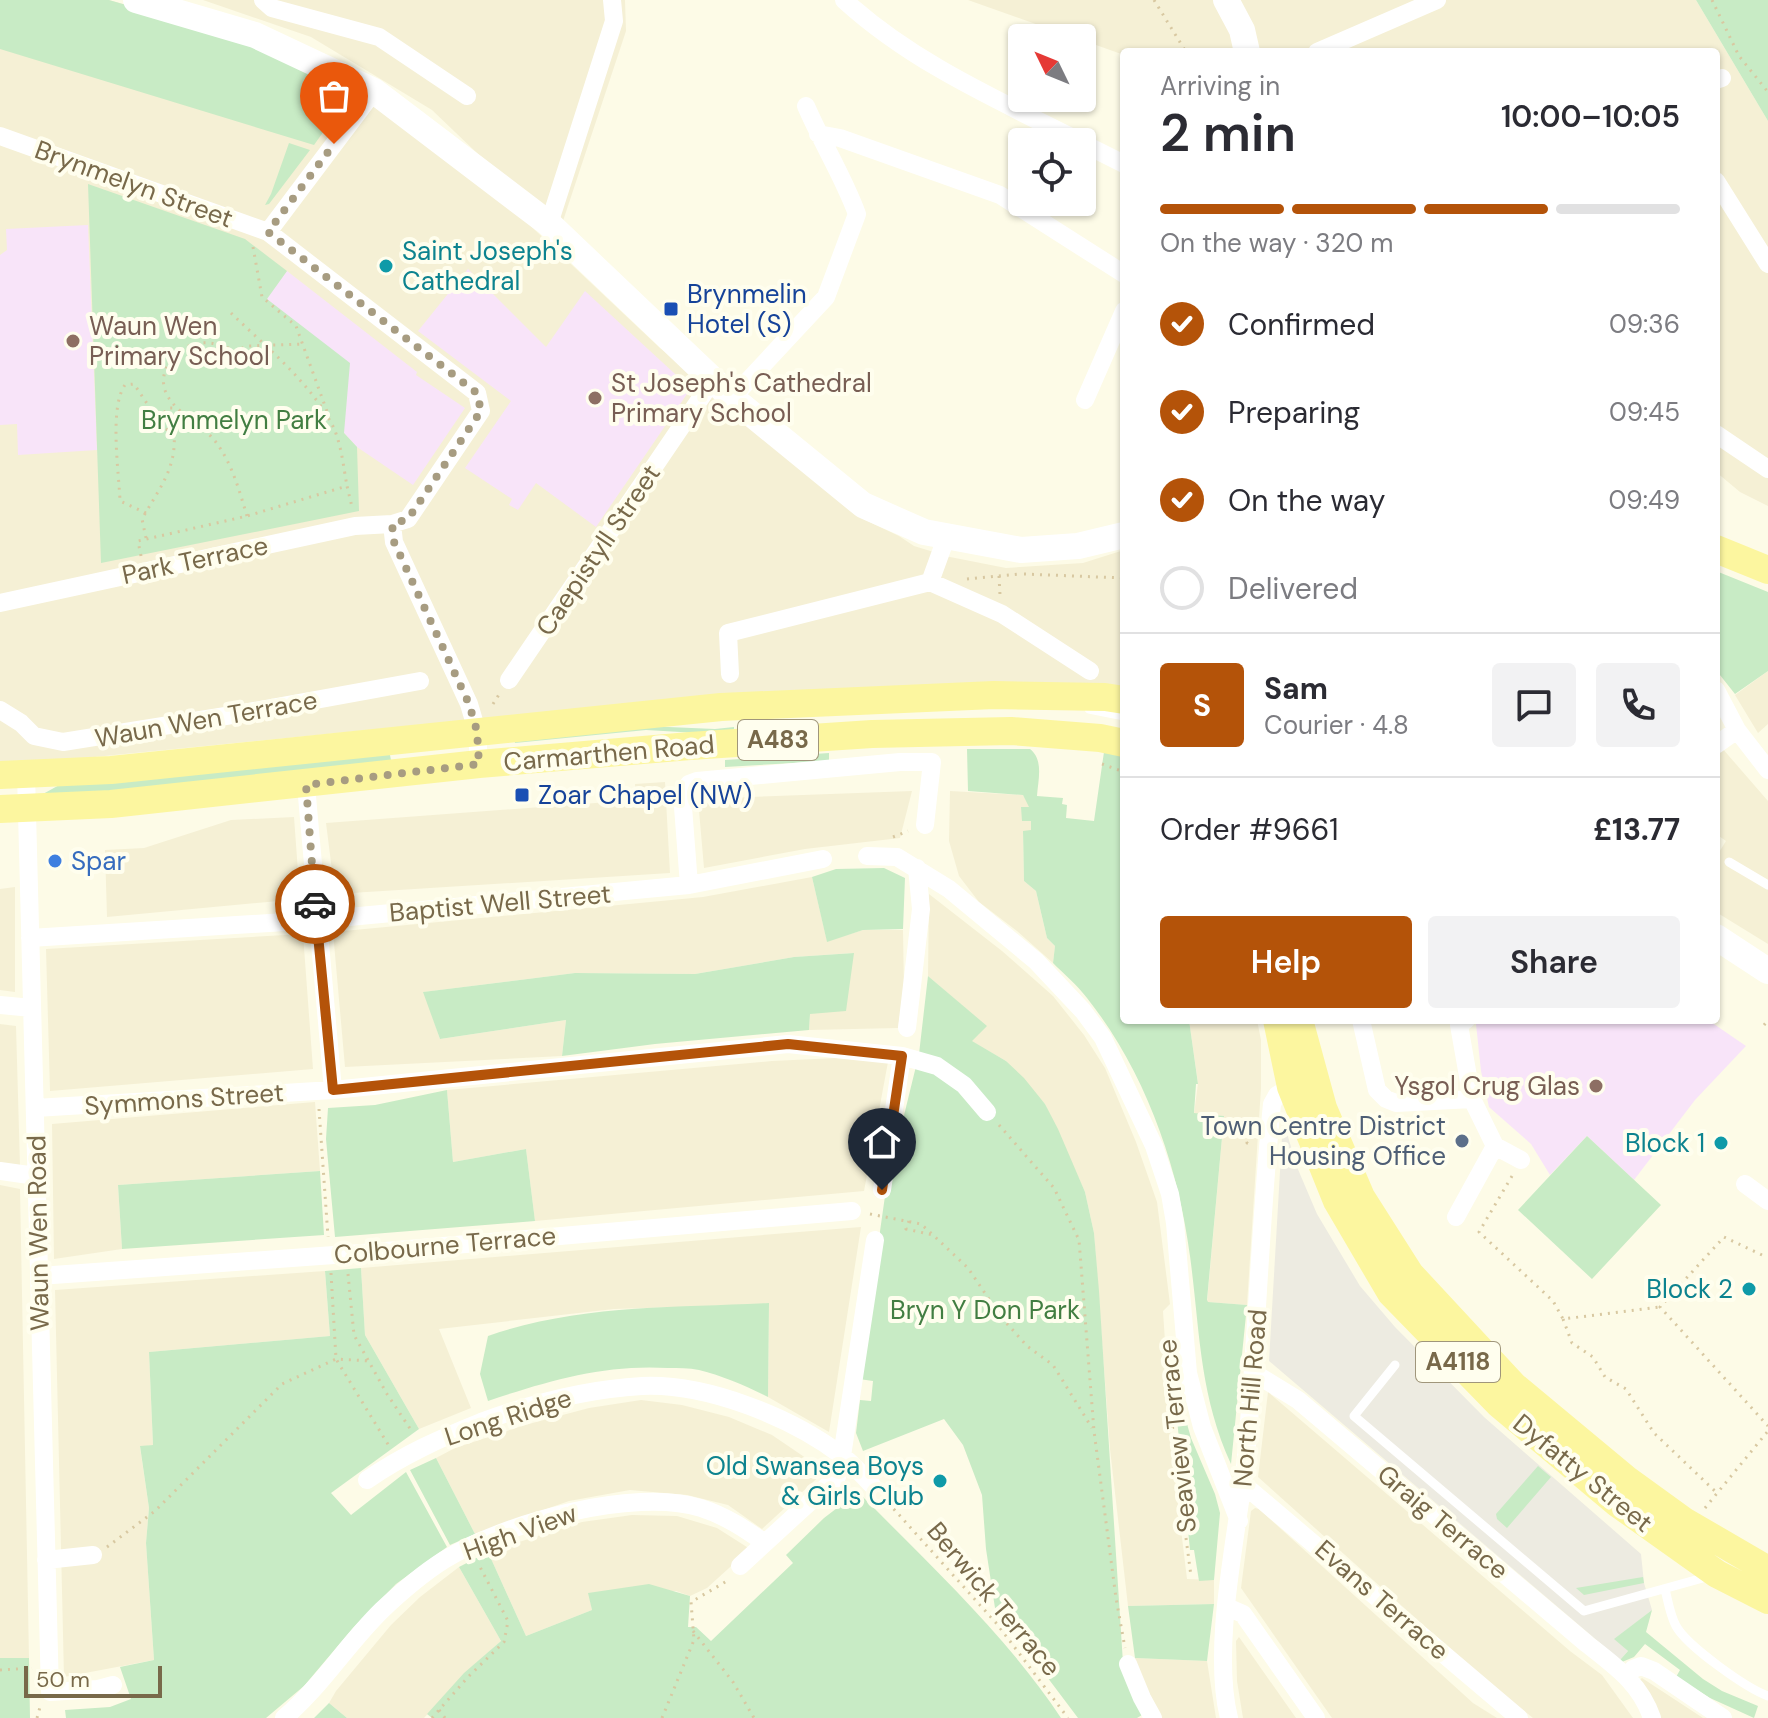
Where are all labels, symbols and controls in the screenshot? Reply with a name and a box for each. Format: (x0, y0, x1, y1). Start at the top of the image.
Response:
north arrow (1008, 24, 1096, 112)
map controls (1008, 24, 1096, 216)
pin (300, 62, 368, 144)
text: Arriving in (1160, 69, 1280, 103)
icon: bag (312, 74, 356, 118)
text: 10:00–10:05 (1501, 97, 1680, 136)
text: 2 min (1160, 99, 1296, 167)
button: locate (1008, 128, 1096, 216)
street label: Brynmelyn Street (30, 132, 238, 236)
text: On the way · 320 m (1160, 226, 1393, 260)
place label: Saint Joseph's Cathedral (402, 234, 573, 298)
marker: Saint Joseph's Cathedral (377, 257, 395, 275)
place label: Brynmelin Hotel (S) (687, 277, 807, 341)
marker: Brynmelin Hotel (S) (662, 300, 680, 318)
icon: check (1160, 302, 1204, 346)
text: Confirmed (1228, 305, 1375, 344)
text: 09:36 (1609, 307, 1680, 341)
place label: Waun Wen Primary School (89, 309, 270, 373)
marker: Waun Wen Primary School (64, 332, 82, 350)
place label: St Joseph's Cathedral Primary School (611, 366, 872, 430)
marker: St Joseph's Cathedral Primary School (586, 389, 604, 407)
icon: check (1160, 390, 1204, 434)
text: Preparing (1228, 393, 1360, 432)
text: 09:45 (1609, 395, 1680, 429)
park label: Brynmelyn Park (141, 403, 327, 437)
street label: Caepistyll Street (528, 458, 668, 642)
icon: check (1160, 478, 1204, 522)
text: On the way (1228, 481, 1385, 520)
text: 09:49 (1609, 483, 1680, 517)
street label: Park Terrace (119, 528, 271, 592)
text: Delivered (1228, 569, 1358, 608)
button: chat (1492, 663, 1576, 747)
button: phone (1596, 663, 1680, 747)
text: Sam (1264, 669, 1328, 708)
street label: Waun Wen Terrace (92, 683, 320, 755)
text: S (1193, 686, 1211, 725)
text: Courier · 4.8 (1264, 708, 1409, 742)
road number: A483 (738, 720, 818, 760)
street label: Carmarthen Road (502, 727, 716, 779)
place label: Zoar Chapel (NW) (538, 778, 752, 812)
marker: Zoar Chapel (NW) (513, 786, 531, 804)
text: Order #9661 (1160, 810, 1339, 849)
text: £13.77 (1593, 810, 1680, 849)
place label: Spar (71, 844, 126, 878)
marker: Spar (46, 852, 64, 870)
courier (275, 864, 355, 944)
street label: Baptist Well Street (388, 876, 612, 930)
icon: car (293, 882, 337, 926)
button: Help (1160, 916, 1412, 1008)
button: Share (1428, 916, 1680, 1008)
place label: Ysgol Crug Glas (1394, 1069, 1580, 1103)
street label: Symmons Street (83, 1075, 285, 1123)
marker: Ysgol Crug Glas (1587, 1077, 1605, 1095)
pin (848, 1108, 916, 1190)
place label: Town Centre District Housing Office (1200, 1109, 1446, 1173)
icon: home (860, 1120, 904, 1164)
place label: Block 1 (1625, 1126, 1705, 1160)
marker: Town Centre District Housing Office (1453, 1132, 1471, 1150)
marker: Block 1 (1712, 1134, 1730, 1152)
street label: Waun Wen Road (19, 1135, 57, 1331)
street label: Colbourne Terrace (333, 1218, 557, 1272)
place label: Block 2 (1646, 1272, 1733, 1306)
marker: Block 2 (1740, 1280, 1758, 1298)
park label: Bryn Y Don Park (890, 1293, 1080, 1327)
street label: North Hill Road (1225, 1308, 1275, 1488)
street label: Seaview Terrace (1150, 1338, 1204, 1534)
road number: A4118 (1416, 1342, 1500, 1382)
street label: Long Ridge (440, 1380, 576, 1454)
street label: Dyfatty Street (1506, 1406, 1660, 1540)
place label: Old Swansea Boys & Girls Club (706, 1449, 924, 1513)
street label: Graig Terrace (1370, 1457, 1516, 1587)
marker: Old Swansea Boys & Girls Club (931, 1472, 949, 1490)
street label: High View (459, 1496, 581, 1568)
street label: Berwick Terrace (920, 1515, 1068, 1683)
street label: Evans Terrace (1308, 1532, 1456, 1668)
scale bar (24, 1662, 162, 1698)
text: 50 m (36, 1665, 90, 1694)

